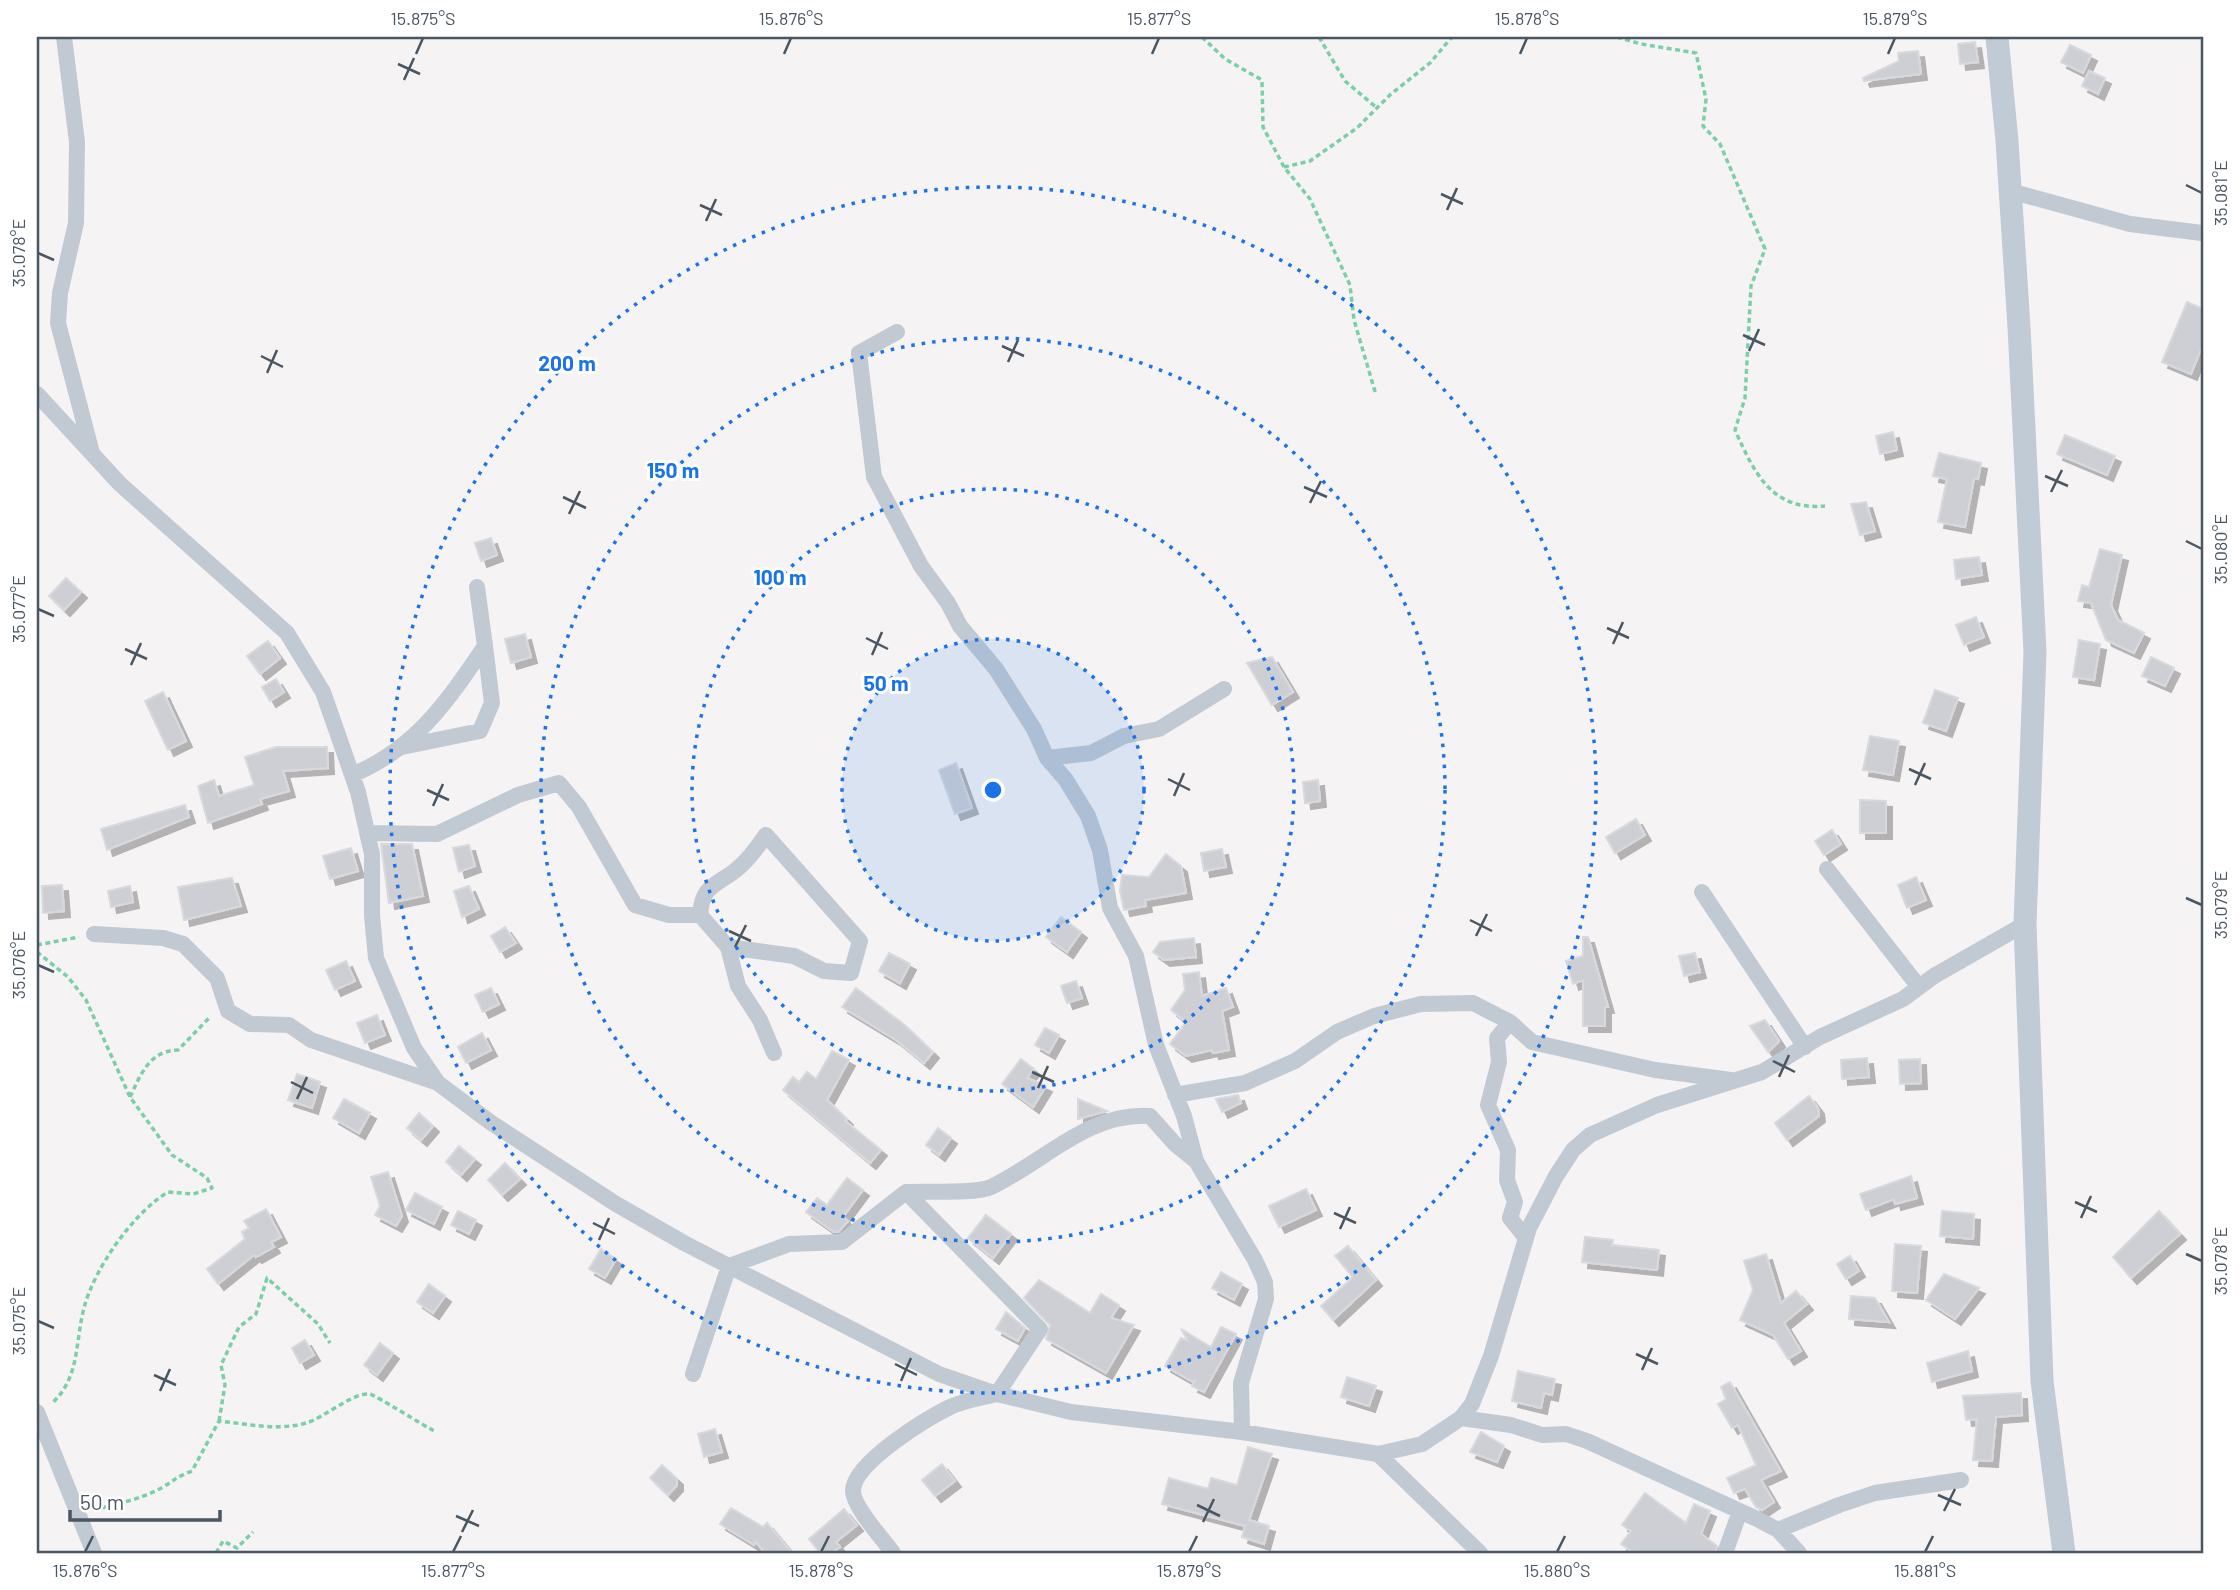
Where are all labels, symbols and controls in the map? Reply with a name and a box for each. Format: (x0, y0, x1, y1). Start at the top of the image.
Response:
text: 15.875°S (390, 7, 456, 29)
text: 15.876°S (758, 7, 824, 29)
text: 15.877°S (1127, 7, 1191, 29)
text: 15.878°S (1494, 7, 1560, 29)
text: 15.879°S (1862, 7, 1928, 29)
text: 35.081°E (2209, 160, 2231, 226)
text: 35.078°E (7, 219, 29, 287)
text: 200 m (538, 350, 596, 375)
text: 150 m (647, 457, 699, 482)
text: 35.080°E (2209, 514, 2231, 584)
text: 100 m (753, 564, 807, 589)
text: 35.077°E (7, 575, 29, 643)
text: 50 m (863, 670, 909, 695)
centre of rings (981, 778, 1005, 802)
text: 35.079°E (2209, 871, 2231, 939)
text: 35.076°E (7, 931, 29, 999)
text: 35.078°E (2209, 1227, 2231, 1295)
text: 35.075°E (7, 1287, 29, 1355)
scale bar (70, 1478, 220, 1522)
text: 50 m (80, 1489, 124, 1514)
text: 15.876°S (52, 1559, 118, 1581)
text: 15.877°S (421, 1559, 485, 1581)
text: 15.878°S (788, 1559, 854, 1581)
text: 15.879°S (1156, 1559, 1222, 1581)
text: 15.880°S (1524, 1559, 1590, 1581)
text: 15.881°S (1894, 1559, 1956, 1581)

